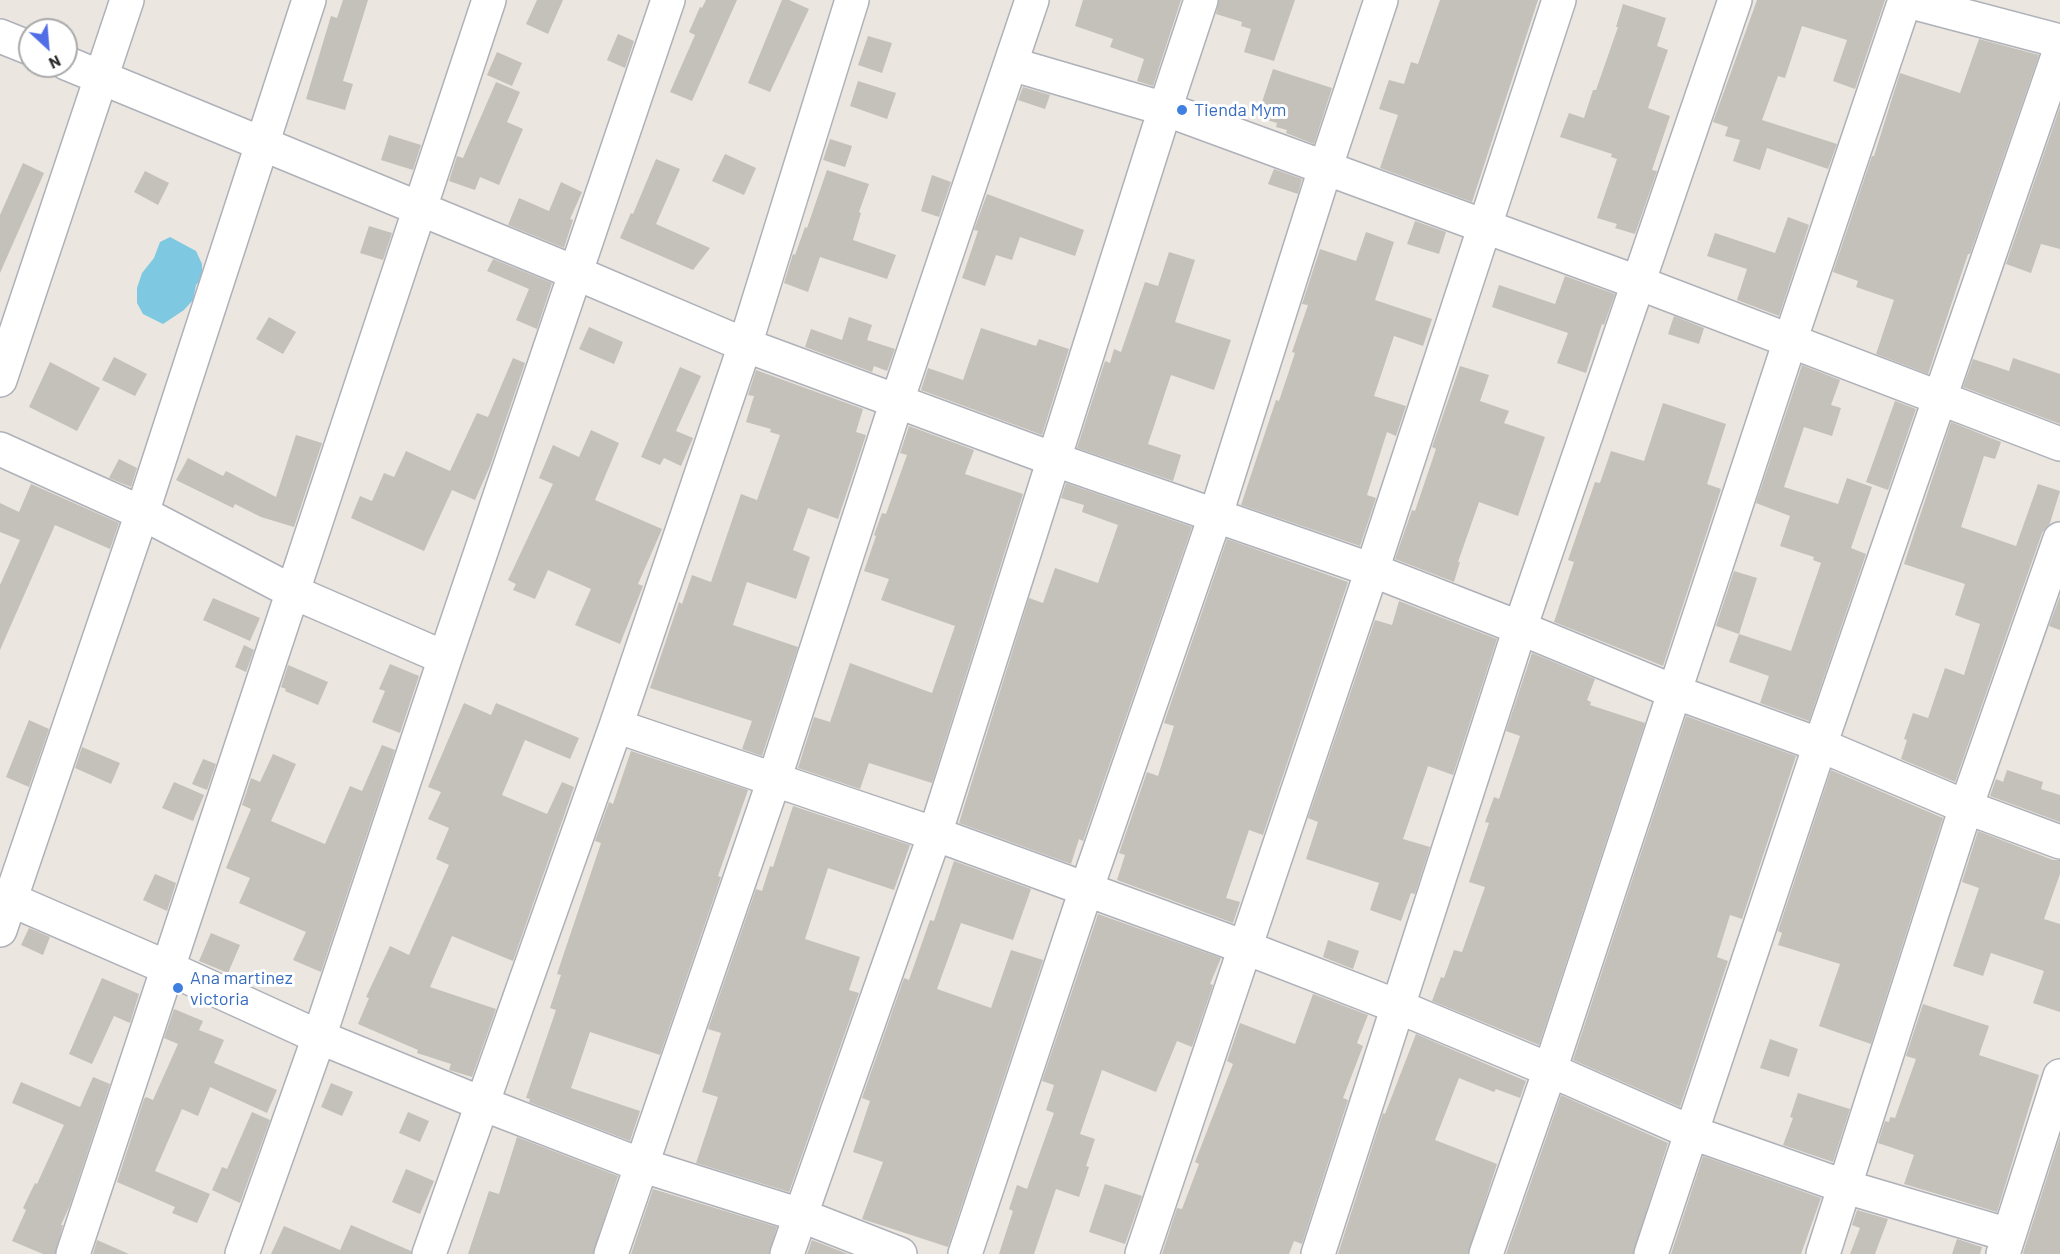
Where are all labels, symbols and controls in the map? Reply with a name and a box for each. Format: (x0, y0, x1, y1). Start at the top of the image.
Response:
north arrow (18, 18, 78, 78)
text: N (46, 52, 64, 74)
place label: Tienda Mym (1194, 99, 1286, 121)
marker: Tienda Mym (1175, 103, 1189, 117)
place label: Ana martinez victoria (190, 967, 293, 1010)
marker: Ana martinez victoria (171, 981, 185, 995)

